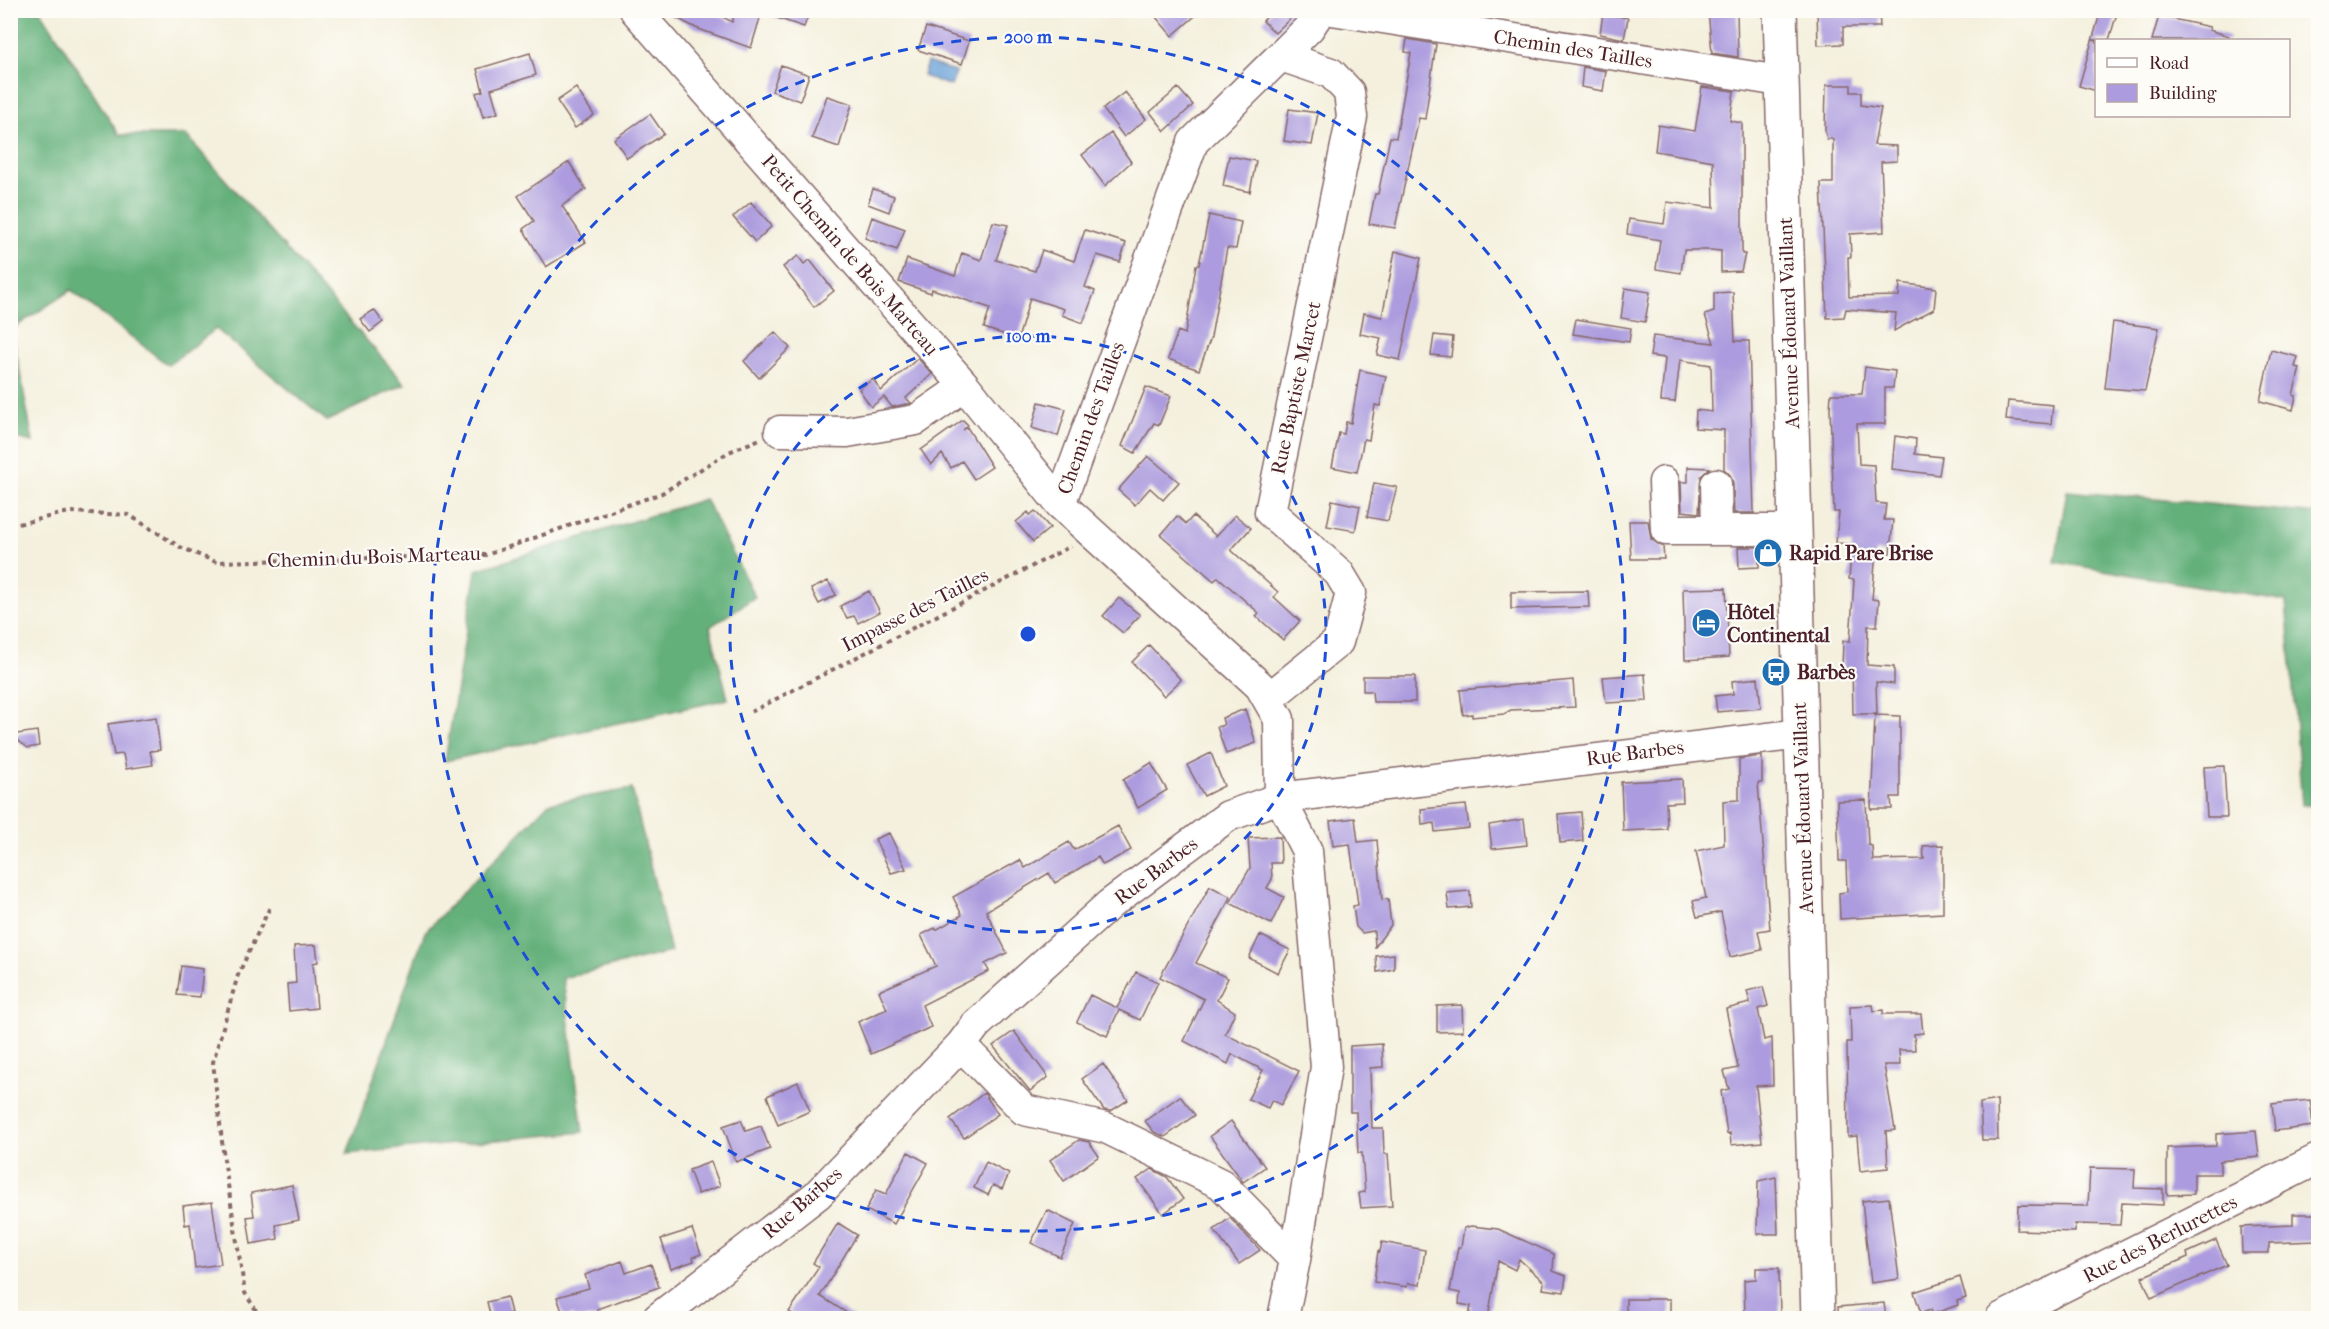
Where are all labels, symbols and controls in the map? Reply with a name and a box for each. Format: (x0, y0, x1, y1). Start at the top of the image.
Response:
street label: Chemin des Tailles (1492, 25, 1654, 73)
text: 200 m (1004, 27, 1053, 48)
legend (2095, 39, 2290, 117)
text: Road (2149, 53, 2189, 74)
text: Building (2149, 83, 2217, 104)
street label: Petit Chemin de Bois Marteau (757, 150, 944, 360)
street label: Avenue Édouard Vaillant (1773, 217, 1804, 430)
street label: Rue Baptiste Marcet (1266, 299, 1326, 477)
text: 100 m (1005, 326, 1052, 347)
street label: Chemin des Tailles (1053, 339, 1129, 497)
shop icon: Rapid Pare Brise (1752, 537, 1784, 569)
street label: Chemin du Bois Marteau (267, 542, 482, 572)
place label: Rapid Pare Brise (1789, 542, 1933, 565)
street label: Impasse des Tailles (838, 563, 992, 657)
place label: Hôtel Continental (1727, 601, 1830, 647)
hotel icon: Hôtel Continental (1690, 607, 1722, 639)
centre of rings (1018, 624, 1038, 644)
bus stop icon: Barbès (1760, 656, 1792, 688)
place label: Barbès (1797, 661, 1856, 684)
street label: Avenue Édouard Vaillant (1787, 702, 1818, 915)
street label: Rue Barbes (1585, 736, 1685, 770)
street label: Rue Barbes (1110, 832, 1202, 910)
street label: Rue Barbes (757, 1162, 847, 1244)
street label: Rue des Berlurettes (2079, 1190, 2241, 1288)

